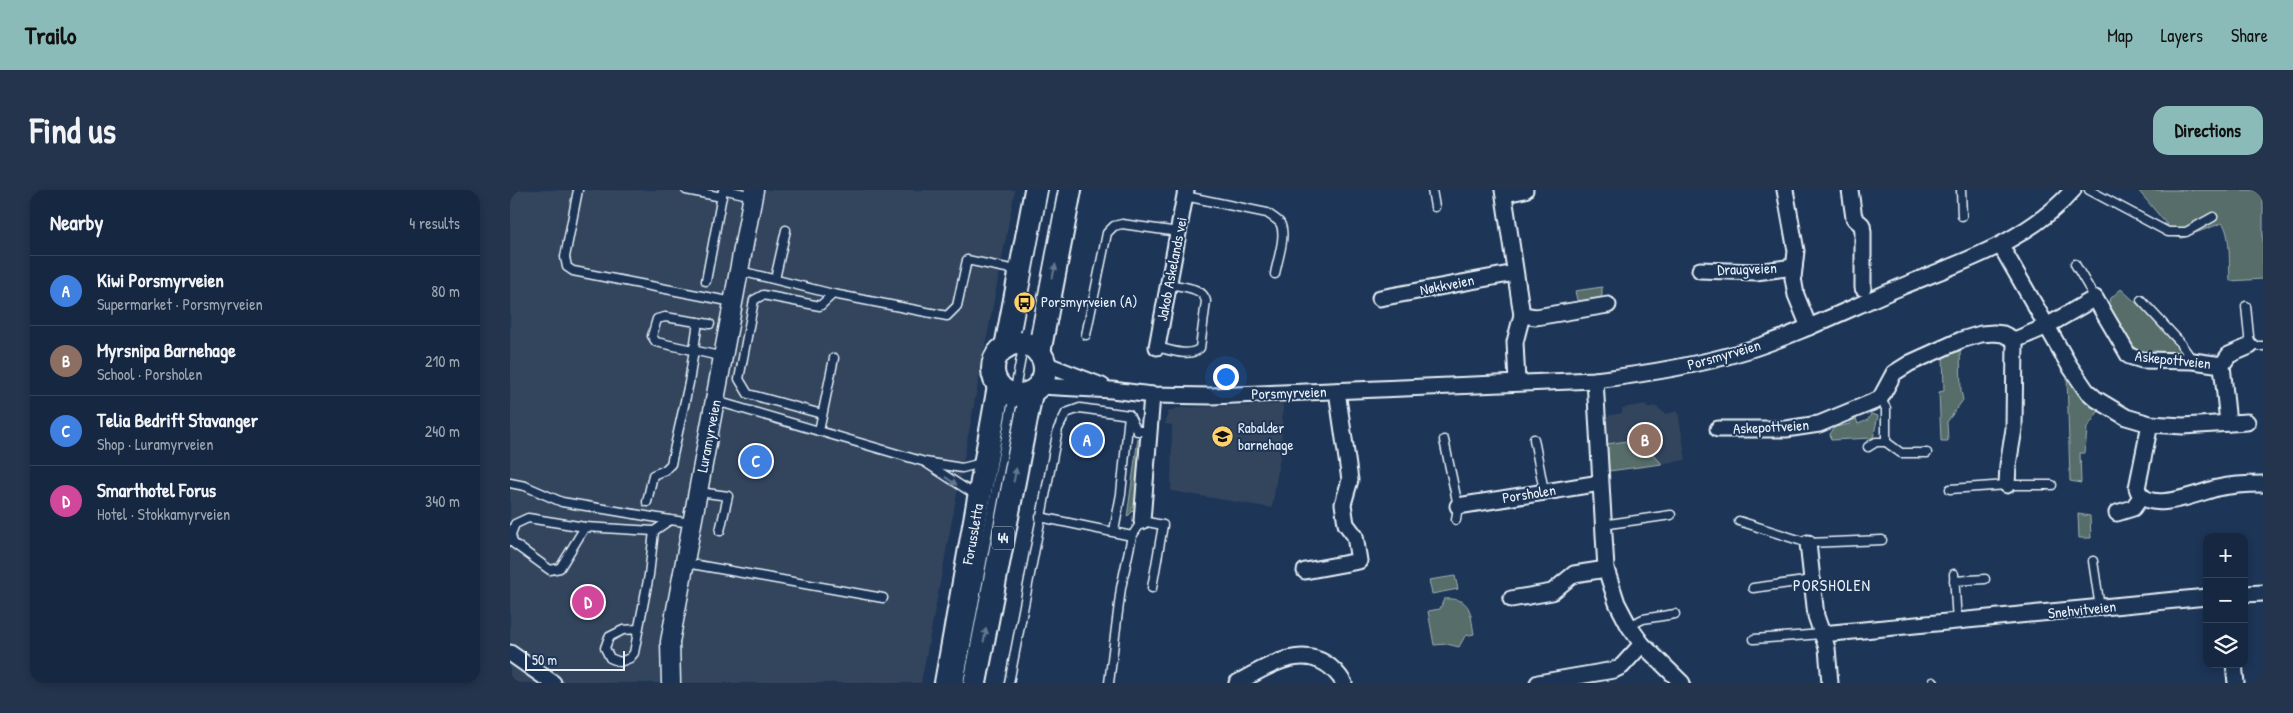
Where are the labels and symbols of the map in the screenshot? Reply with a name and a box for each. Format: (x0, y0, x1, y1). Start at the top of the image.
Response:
street label: Jakob Askelands vei (1151, 215, 1192, 323)
street label: Draugveien (1717, 257, 1777, 280)
one-way arrow (1051, 262, 1059, 278)
street label: Nøkkveien (1418, 269, 1476, 300)
bus stop icon: Porsmyrveien (A) (1013, 290, 1037, 314)
place label: Porsmyrveien (A) (1041, 291, 1137, 312)
street label: Porsmyrveien (1685, 334, 1763, 375)
street label: Askepottveien (2134, 345, 2212, 374)
your location (1213, 364, 1239, 390)
street label: Porsmyrveien (1251, 381, 1327, 404)
street label: Luramyrveien (691, 398, 726, 474)
street label: Askepottveien (1732, 414, 1810, 439)
place label: Rabalder barnehage (1238, 417, 1293, 455)
pin: A (1071, 421, 1103, 459)
pin: B (1629, 421, 1661, 459)
school or university icon: Rabalder barnehage (1210, 425, 1234, 449)
pin: C (740, 442, 772, 480)
one-way arrow (1011, 467, 1019, 483)
one-way arrow (945, 476, 958, 486)
street label: Porsholen (1501, 479, 1557, 508)
street label: Forussletta (957, 502, 988, 567)
road number: 44 (992, 526, 1014, 549)
district label: PORSHOLEN (1793, 574, 1871, 596)
pin: D (572, 583, 604, 621)
street label: Snehvitveien (2047, 595, 2117, 624)
one-way arrow (981, 627, 989, 643)
scale bar (525, 648, 625, 671)

